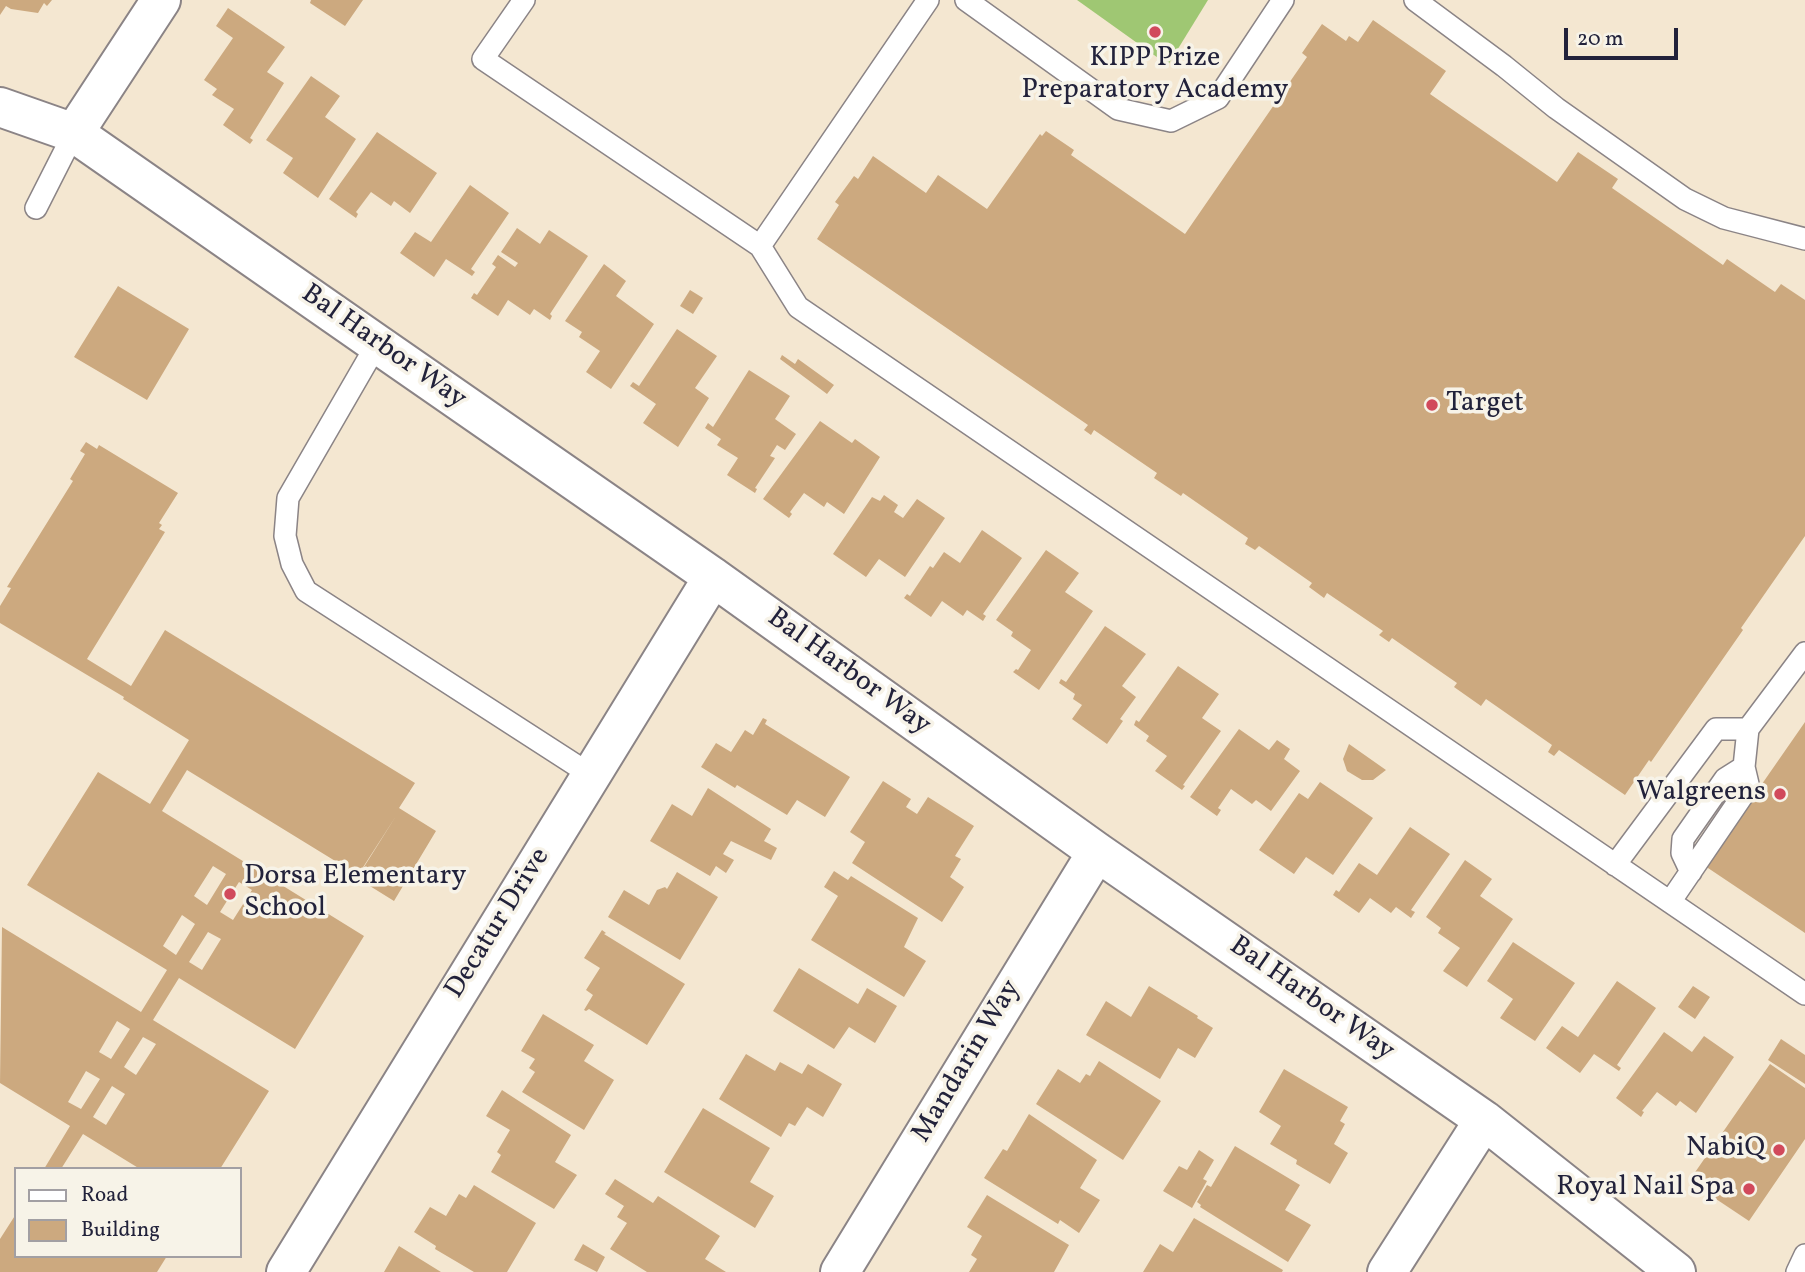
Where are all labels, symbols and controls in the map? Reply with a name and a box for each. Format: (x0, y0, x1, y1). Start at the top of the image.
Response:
scale bar (1567, 14, 1681, 58)
marker: KIPP Prize Preparatory Academy (1147, 24, 1163, 40)
text: 20 m (1577, 25, 1623, 54)
place label: KIPP Prize Preparatory Academy (1022, 43, 1288, 109)
street label: Bal Harbor Way (294, 279, 472, 417)
place label: Target (1446, 388, 1524, 422)
marker: Target (1424, 397, 1440, 413)
street label: Bal Harbor Way (760, 602, 936, 744)
place label: Walgreens (1636, 777, 1766, 811)
marker: Walgreens (1772, 786, 1788, 802)
street label: Decatur Drive (439, 843, 559, 1005)
place label: Dorsa Elementary School (244, 861, 466, 927)
marker: Dorsa Elementary School (222, 886, 238, 902)
street label: Bal Harbor Way (1222, 931, 1400, 1069)
street label: Mandarin Way (906, 975, 1030, 1149)
place label: NabiQ (1686, 1133, 1765, 1167)
marker: NabiQ (1771, 1142, 1787, 1158)
legend (14, 1167, 242, 1258)
place label: Royal Nail Spa (1556, 1172, 1735, 1206)
text: Road (81, 1181, 128, 1210)
marker: Royal Nail Spa (1741, 1181, 1757, 1197)
text: Building (81, 1216, 160, 1245)

